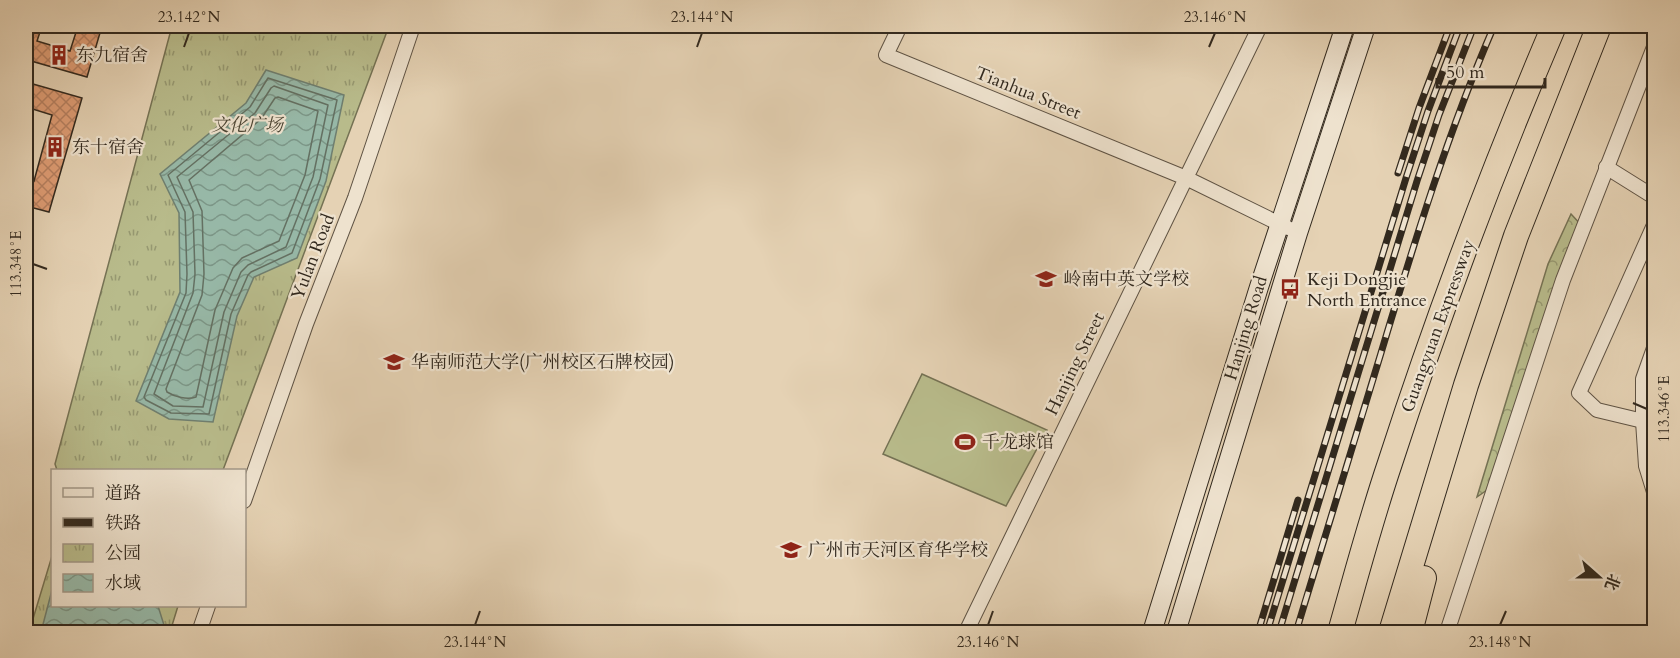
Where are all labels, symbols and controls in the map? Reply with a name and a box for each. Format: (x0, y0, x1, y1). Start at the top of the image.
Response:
text: 23.142°N (158, 7, 221, 27)
text: 23.144°N (671, 7, 734, 27)
text: 23.146°N (1184, 7, 1247, 27)
building icon: 东九宿舍 (47, 43, 71, 67)
place label: 东九宿舍 (76, 43, 148, 68)
scale bar (1437, 51, 1545, 89)
street label: Tianhua Street (971, 60, 1085, 126)
text: 50 m (1446, 60, 1485, 85)
park label: 文化广场 (211, 113, 285, 138)
building icon: 东十宿舍 (43, 135, 67, 159)
place label: 东十宿舍 (72, 135, 144, 160)
street label: Yulan Road (285, 210, 341, 304)
text: 113.348°E (6, 231, 26, 297)
street label: Guangyuan Expressway (1395, 235, 1481, 416)
school or university icon: 岭南中英文学校 (1034, 267, 1058, 291)
place label: 岭南中英文学校 (1063, 267, 1189, 292)
place label: Keji Dongjie North Entrance (1307, 267, 1427, 313)
street label: Hanjing Road (1218, 272, 1274, 383)
bus stop icon: Keji Dongjie North Entrance (1278, 277, 1302, 301)
street label: Hanjing Street (1039, 308, 1111, 420)
school or university icon: 华南师范大学(广州校区石牌校园) (382, 350, 406, 374)
place label: 华南师范大学(广州校区石牌校园) (411, 350, 674, 375)
text: 113.346°E (1654, 376, 1674, 442)
sports icon: 千龙球馆 (953, 430, 977, 454)
place label: 千龙球馆 (982, 430, 1054, 455)
legend (51, 469, 246, 607)
text: 道路 (105, 481, 141, 506)
text: 铁路 (105, 511, 141, 536)
school or university icon: 广州市天河区育华学校 (779, 538, 803, 562)
place label: 广州市天河区育华学校 (808, 538, 988, 563)
text: 公园 (105, 541, 141, 566)
north arrow (1569, 547, 1629, 607)
text: 水域 (105, 571, 141, 596)
text: 北 (1599, 571, 1625, 593)
text: 23.144°N (444, 632, 507, 652)
text: 23.146°N (957, 632, 1020, 652)
text: 23.148°N (1469, 632, 1532, 652)

